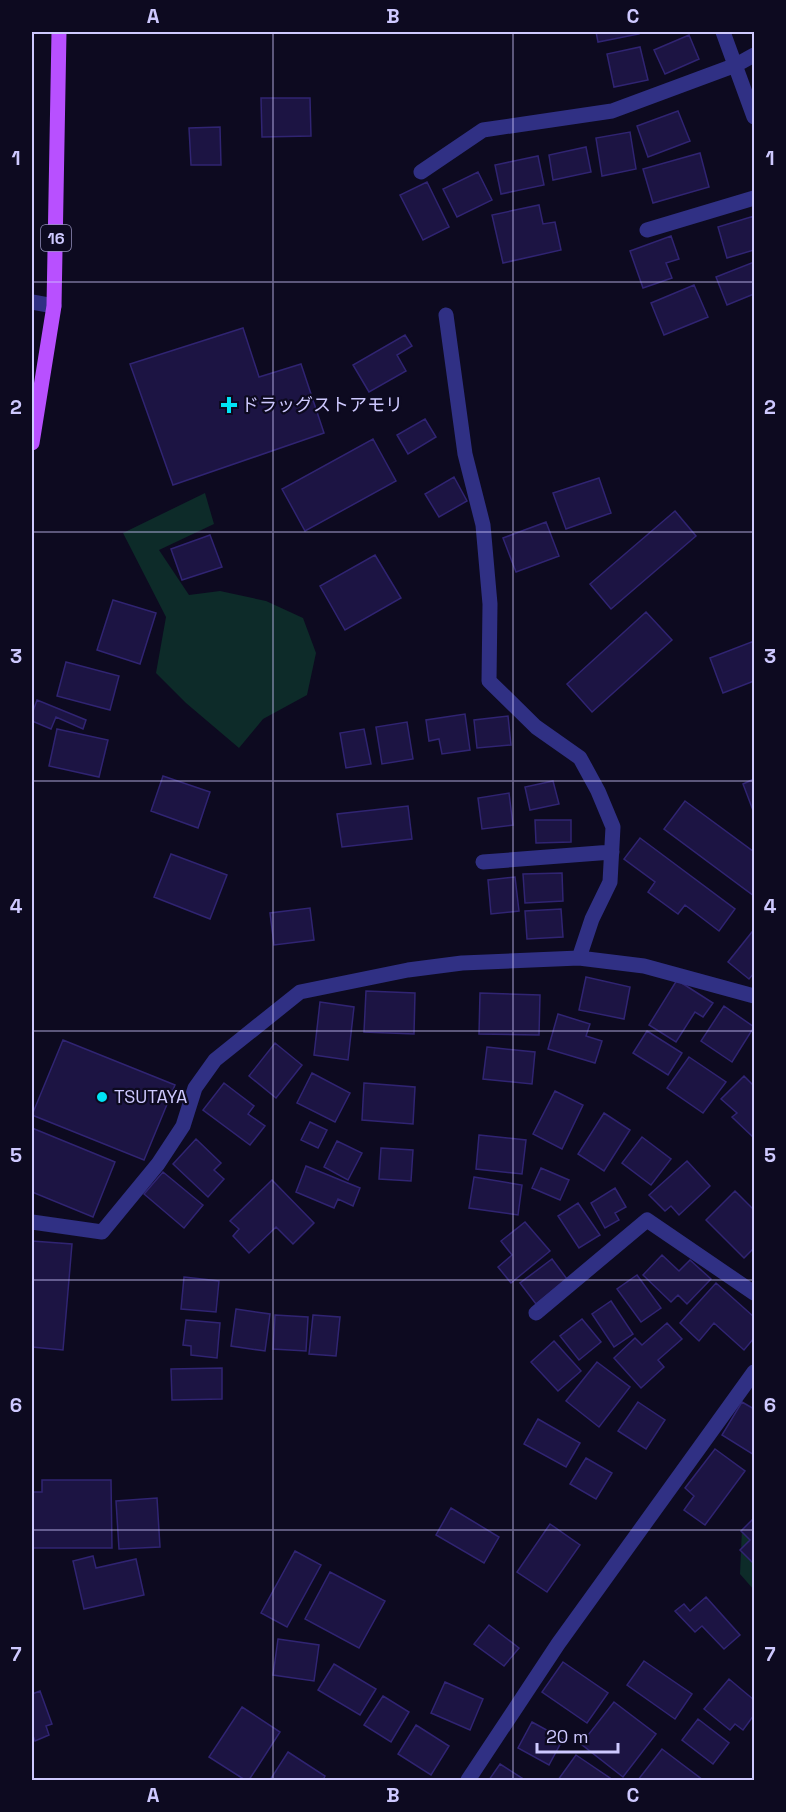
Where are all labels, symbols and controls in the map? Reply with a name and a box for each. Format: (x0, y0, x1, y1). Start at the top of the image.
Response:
text: A (147, 3, 160, 29)
text: B (386, 3, 400, 29)
text: C (627, 3, 640, 29)
text: 1 (11, 145, 21, 171)
text: 1 (765, 145, 775, 171)
road number: 16 (41, 225, 71, 251)
place label: ドラッグストアモリ (241, 393, 403, 416)
text: 2 (10, 394, 22, 420)
text: 2 (764, 394, 776, 420)
marker: ドラッグストアモリ (222, 398, 236, 412)
text: 3 (10, 643, 22, 669)
text: 3 (764, 643, 776, 669)
text: 4 (10, 893, 23, 919)
text: 4 (764, 893, 777, 919)
place label: TSUTAYA (114, 1085, 187, 1108)
marker: TSUTAYA (95, 1090, 109, 1104)
text: 5 (10, 1142, 22, 1168)
text: 5 (764, 1142, 776, 1168)
text: 6 (10, 1392, 22, 1418)
text: 6 (764, 1392, 776, 1418)
text: 7 (10, 1641, 22, 1667)
text: 7 (764, 1641, 776, 1667)
scale bar (537, 1716, 618, 1754)
text: 20 m (546, 1725, 589, 1748)
text: A (147, 1782, 160, 1808)
text: B (386, 1782, 400, 1808)
text: C (627, 1782, 640, 1808)

